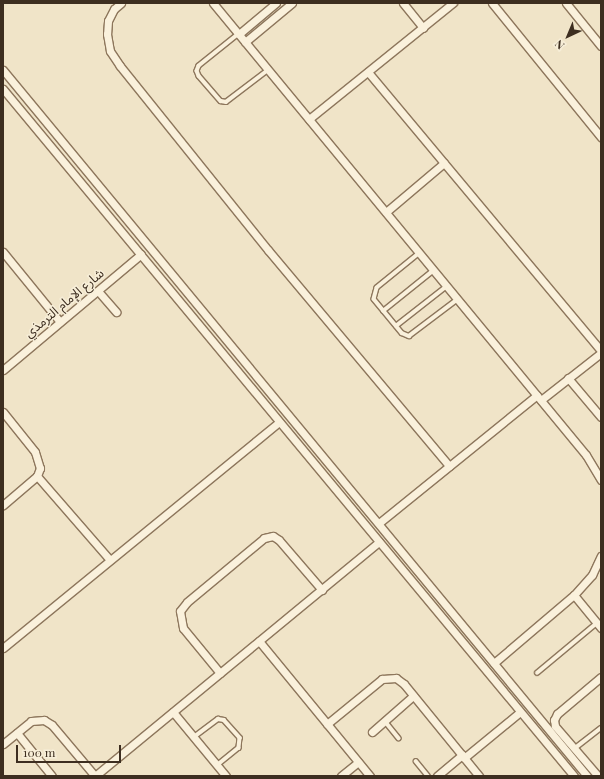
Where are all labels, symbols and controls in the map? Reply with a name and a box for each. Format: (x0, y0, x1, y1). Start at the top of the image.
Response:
north arrow (548, 16, 588, 56)
text: N (551, 37, 567, 53)
street label: شارع الإمام الترمذي (21, 265, 107, 341)
scale bar (18, 737, 123, 763)
text: 100 m (23, 744, 55, 760)

